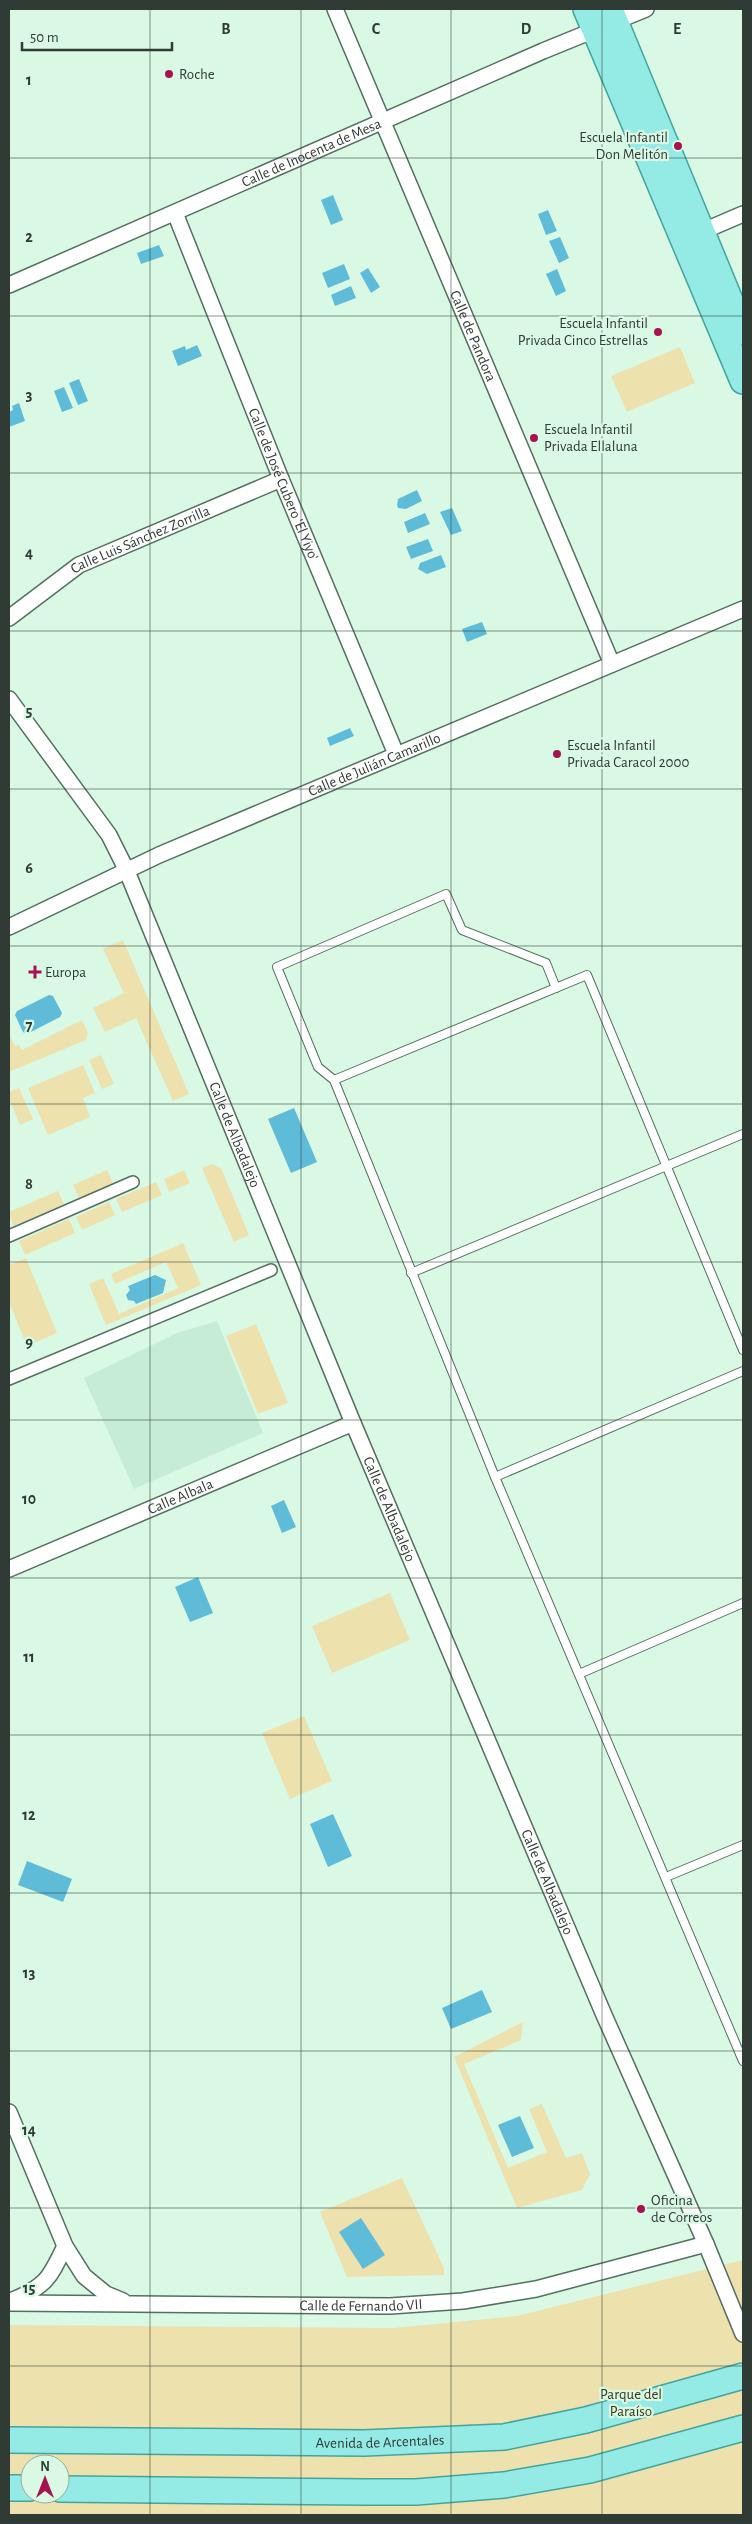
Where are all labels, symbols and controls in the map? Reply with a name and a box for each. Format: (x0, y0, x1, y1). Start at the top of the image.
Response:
scale bar (22, 20, 172, 52)
text: B (221, 21, 231, 37)
text: C (372, 21, 381, 37)
text: D (521, 21, 532, 37)
text: E (673, 21, 681, 37)
text: 50 m (30, 30, 59, 45)
place label: Roche (179, 67, 215, 82)
marker: Roche (163, 68, 175, 80)
text: 1 (26, 72, 32, 88)
street label: Calle de Inocenta de Mesa (239, 115, 383, 190)
place label: Escuela Infantil Don Melitón (579, 130, 668, 162)
marker: Escuela Infantil Don Melitón (672, 140, 684, 152)
text: 2 (25, 229, 33, 245)
street label: Calle de Pandora (447, 288, 499, 384)
place label: Escuela Infantil Privada Cinco Estrellas (518, 316, 648, 348)
marker: Escuela Infantil Privada Cinco Estrellas (652, 326, 664, 338)
text: 3 (26, 387, 33, 403)
street label: Calle de José Cubero 'El Yiyo' (246, 406, 321, 562)
place label: Escuela Infantil Privada Ellaluna (544, 422, 638, 454)
marker: Escuela Infantil Privada Ellaluna (528, 432, 540, 444)
street label: Calle Luis Sánchez Zorrilla (67, 503, 212, 576)
text: 4 (25, 545, 33, 561)
text: 5 (26, 703, 33, 719)
street label: Calle de Julián Camarillo (306, 730, 443, 799)
place label: Escuela Infantil Privada Caracol 2000 (567, 738, 689, 770)
marker: Escuela Infantil Privada Caracol 2000 (551, 748, 563, 760)
text: 6 (25, 860, 33, 876)
place label: Europa (45, 965, 86, 980)
marker: Europa (29, 966, 41, 978)
text: 7 (26, 1018, 33, 1034)
street label: Calle de Albadalejo (207, 1080, 263, 1190)
text: 8 (25, 1176, 33, 1192)
text: 9 (25, 1334, 33, 1350)
street label: Calle de Albadalejo (361, 1454, 418, 1564)
street label: Calle Albala (145, 1476, 215, 1517)
text: 10 (22, 1491, 36, 1507)
text: 11 (23, 1649, 35, 1665)
text: 12 (22, 1807, 36, 1823)
street label: Calle de Albadalejo (519, 1827, 576, 1937)
text: 13 (23, 1965, 35, 1981)
text: 14 (22, 2122, 36, 2138)
place label: Oficina de Correos (651, 2193, 712, 2225)
marker: Oficina de Correos (635, 2203, 647, 2215)
text: 15 (23, 2280, 35, 2296)
street label: Calle de Fernando VII (299, 2296, 423, 2314)
park label: Parque del Paraíso (600, 2387, 662, 2419)
street label: Avenida de Arcentales (315, 2432, 445, 2451)
north arrow (20, 2454, 70, 2504)
text: N (40, 2460, 50, 2474)

